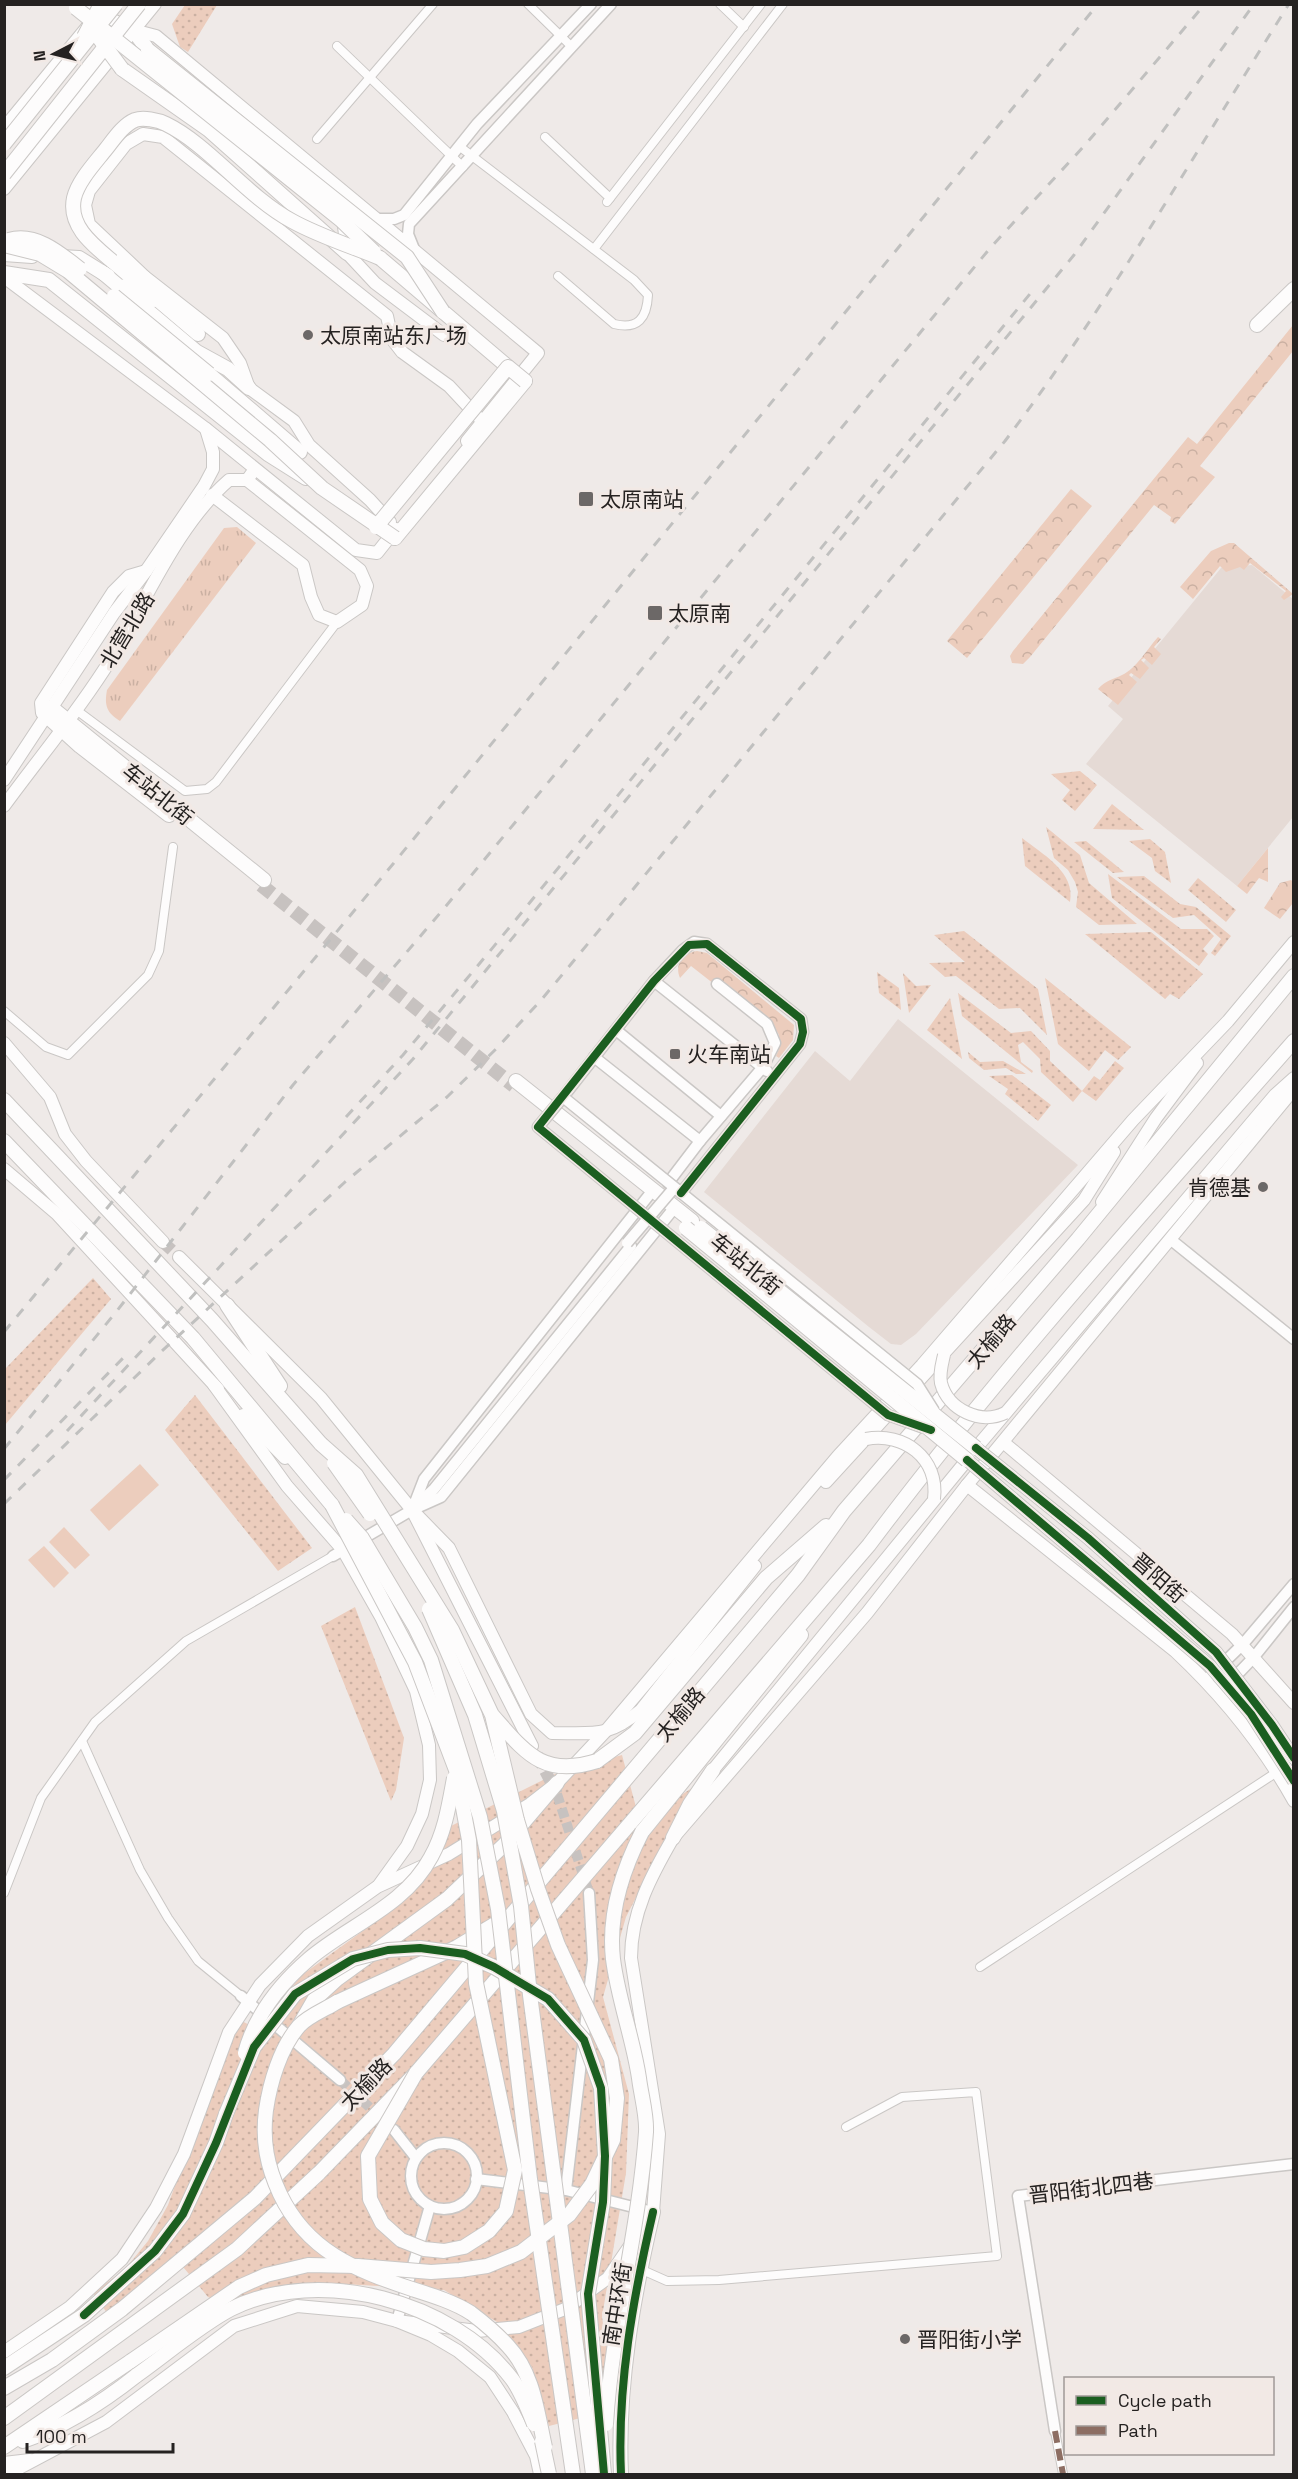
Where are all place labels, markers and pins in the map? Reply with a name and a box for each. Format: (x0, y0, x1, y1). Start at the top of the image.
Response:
place label: 太原南站东广场 (320, 322, 467, 349)
marker: 太原南站东广场 (301, 328, 315, 342)
place label: 太原南站 (600, 486, 684, 513)
marker: 太原南站 (577, 490, 595, 508)
place label: 太原南 (668, 600, 731, 627)
marker: 太原南 (646, 604, 664, 622)
place label: 火车南站 (687, 1041, 771, 1068)
marker: 火车南站 (668, 1047, 682, 1061)
place label: 肯德基 (1188, 1174, 1251, 1201)
marker: 肯德基 (1256, 1180, 1270, 1194)
place label: 晋阳街小学 (917, 2326, 1022, 2353)
marker: 晋阳街小学 (898, 2332, 912, 2346)

